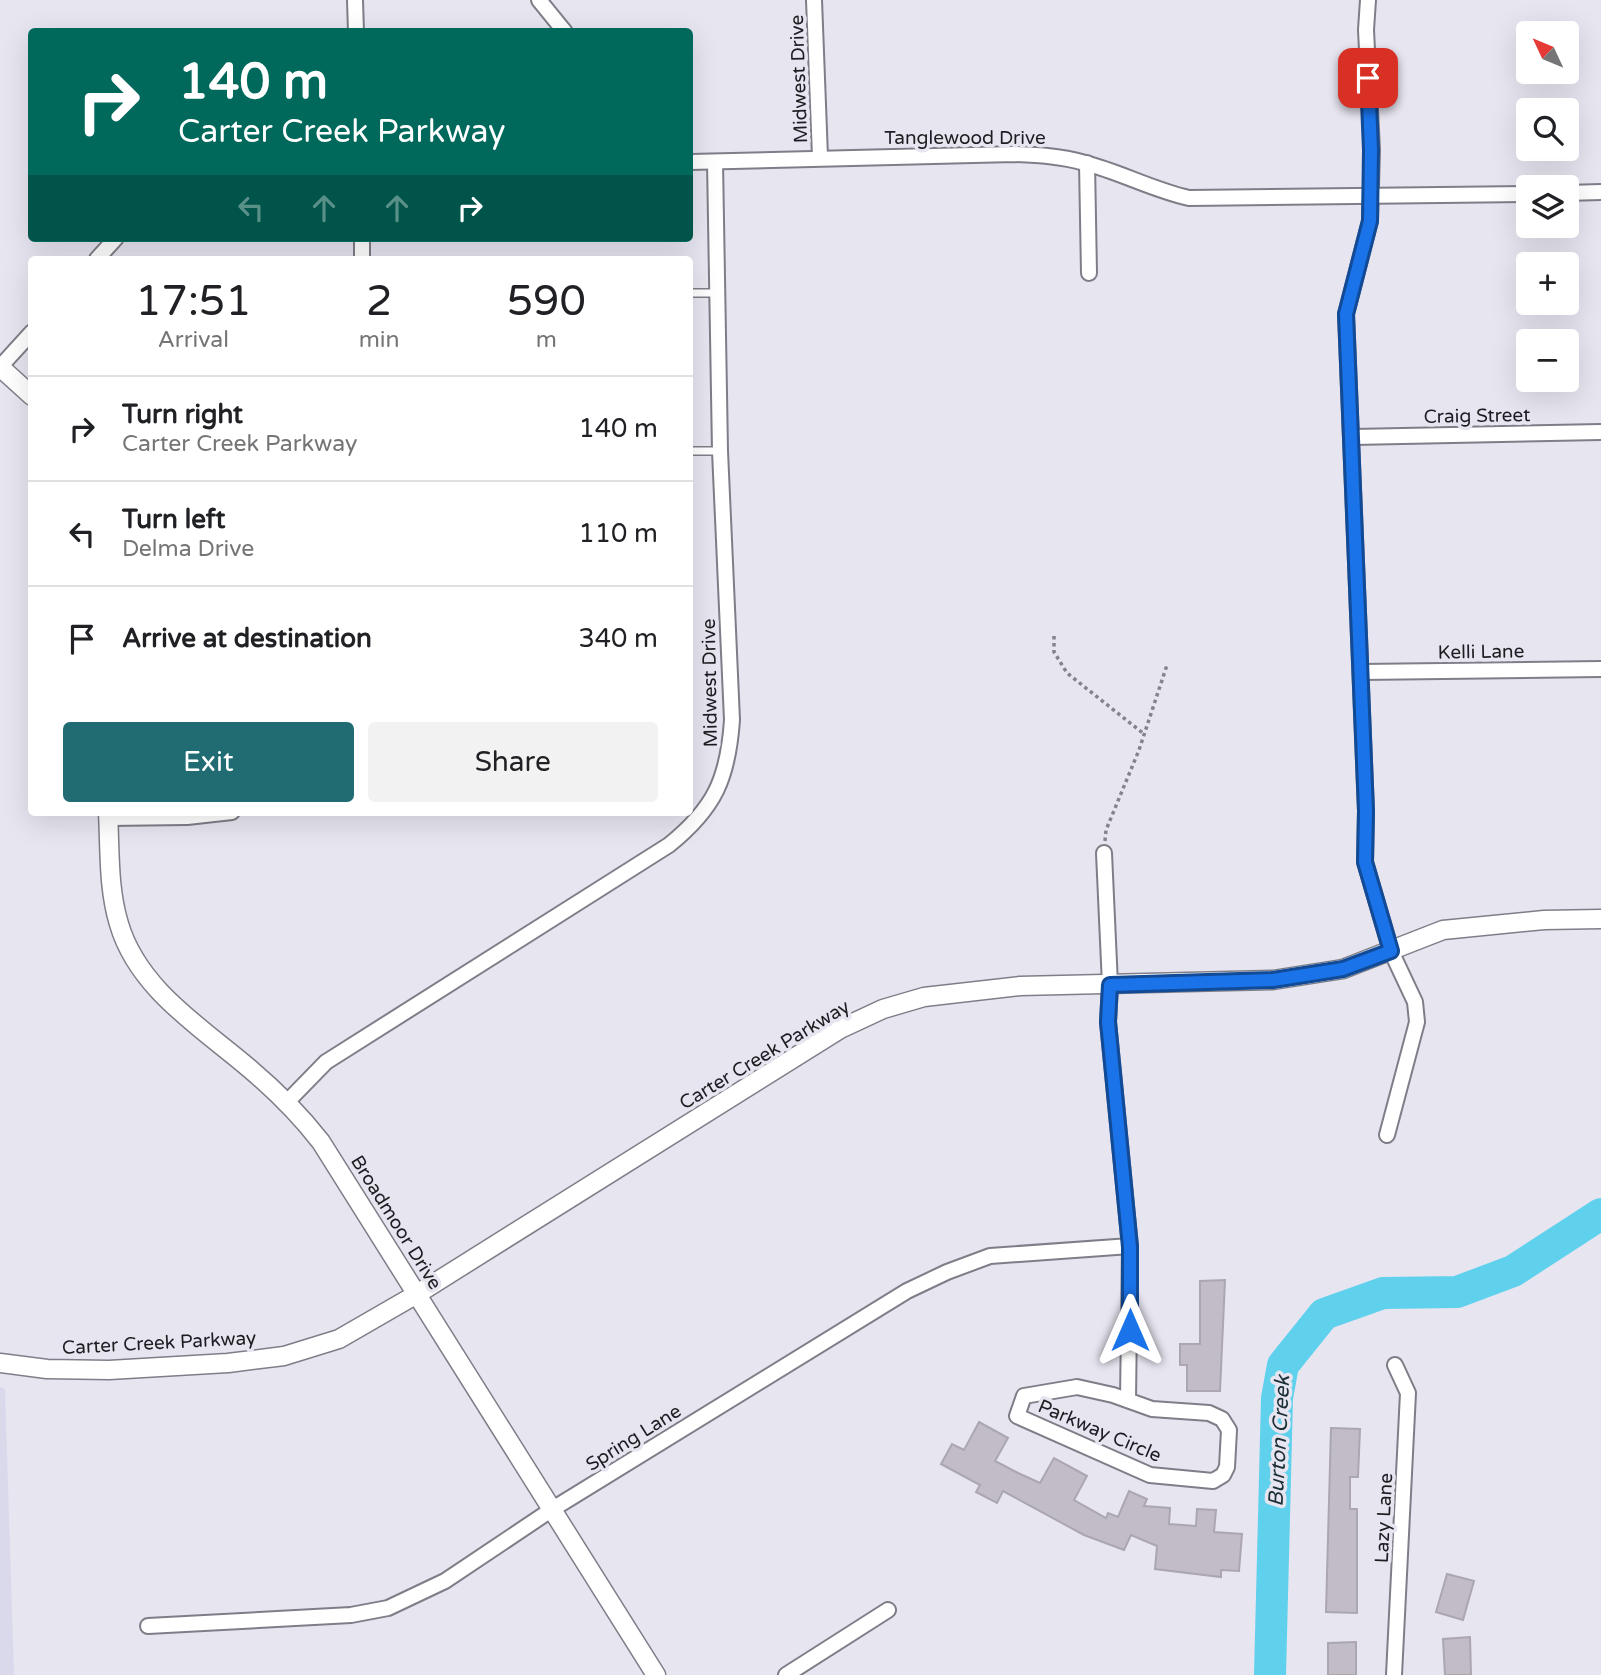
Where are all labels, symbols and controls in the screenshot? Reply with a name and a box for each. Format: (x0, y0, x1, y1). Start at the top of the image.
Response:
street label: Midwest Drive (786, 14, 812, 144)
north arrow (1516, 21, 1578, 84)
map controls (1516, 21, 1579, 392)
pin (1338, 48, 1398, 108)
text: 140 m (178, 53, 328, 112)
icon: right (63, 56, 154, 147)
icon: arrive (1349, 59, 1387, 97)
button: search (1516, 98, 1579, 161)
text: Carter Creek Parkway (178, 113, 505, 151)
street label: Tanglewood Drive (884, 127, 1046, 149)
button: layers (1516, 175, 1579, 238)
icon: left (232, 189, 270, 227)
icon: ahead (305, 189, 343, 227)
icon: ahead (378, 189, 416, 227)
icon: right (451, 189, 489, 227)
button: + (1516, 252, 1579, 315)
text: 17:51 (135, 276, 252, 327)
text: 2 (366, 276, 392, 327)
text: 590 (507, 276, 586, 327)
text: Arrival (158, 326, 229, 354)
text: min (359, 326, 400, 354)
text: m (536, 326, 557, 354)
button: − (1516, 329, 1579, 392)
text: Turn right (122, 399, 243, 430)
street label: Craig Street (1423, 404, 1531, 428)
icon: right (63, 410, 101, 448)
text: 140 m (578, 413, 658, 444)
text: Carter Creek Parkway (122, 430, 357, 458)
text: Turn left (122, 504, 225, 535)
icon: left (63, 515, 101, 553)
text: 110 m (578, 518, 658, 549)
text: Delma Drive (122, 535, 254, 563)
street label: Midwest Drive (698, 619, 722, 747)
icon: arrive (63, 620, 101, 658)
text: Arrive at destination (122, 623, 372, 654)
text: 340 m (578, 623, 658, 654)
street label: Kelli Lane (1438, 640, 1524, 664)
button: Exit (63, 722, 354, 802)
button: Share (368, 722, 658, 802)
street label: Carter Creek Parkway (676, 995, 853, 1114)
street label: Broadmoor Drive (346, 1151, 446, 1294)
position arrow (1093, 1293, 1167, 1367)
street label: Carter Creek Parkway (61, 1327, 257, 1359)
water label: Burton Creek (1264, 1373, 1296, 1507)
street label: Parkway Circle (1035, 1395, 1165, 1467)
street label: Spring Lane (582, 1400, 685, 1476)
street label: Lazy Lane (1371, 1472, 1397, 1564)

